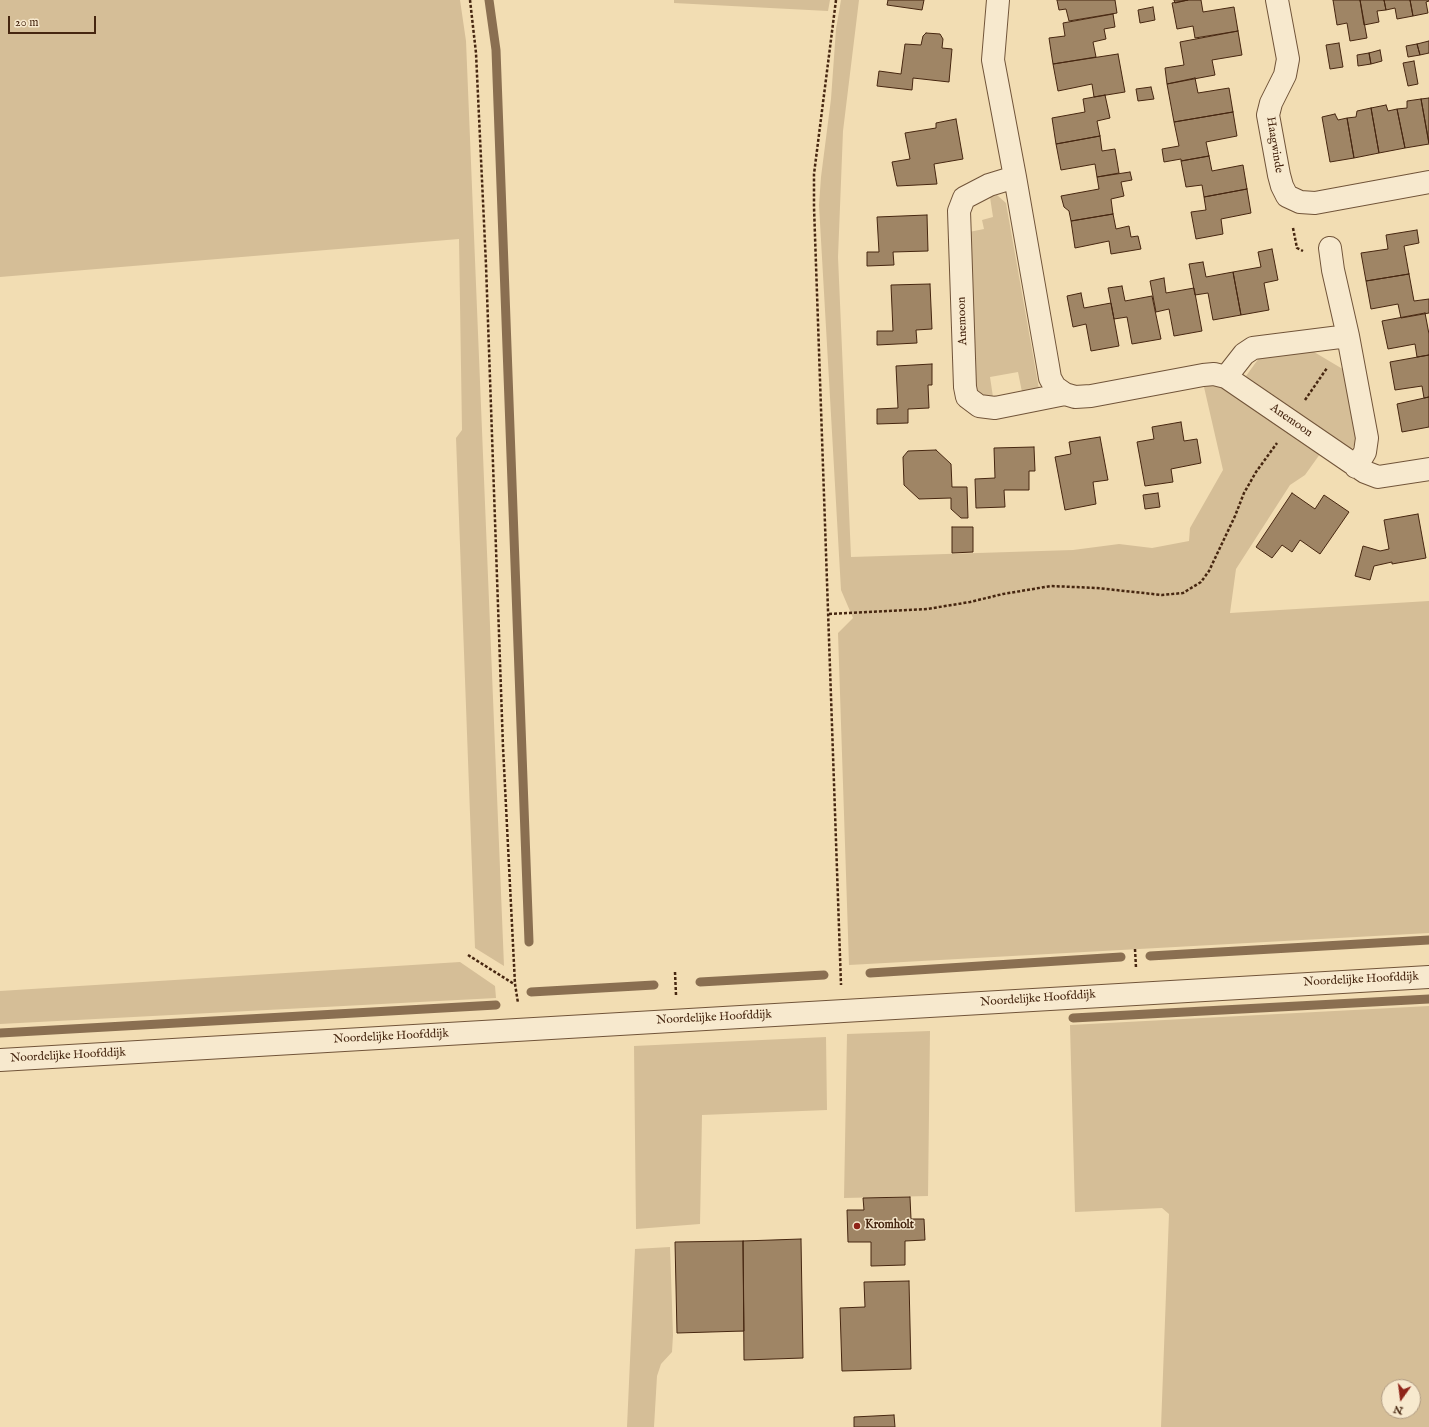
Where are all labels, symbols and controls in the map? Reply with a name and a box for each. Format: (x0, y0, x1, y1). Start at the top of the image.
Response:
scale bar (10, 8, 98, 34)
text: 20 m (15, 15, 38, 30)
street label: Haagwinde (1262, 116, 1286, 174)
street label: Anemoon (955, 297, 971, 345)
street label: Anemoon (1267, 401, 1315, 441)
street label: Noordelijke Hoofddijk (1303, 970, 1419, 990)
street label: Noordelijke Hoofddijk (980, 988, 1096, 1010)
street label: Noordelijke Hoofddijk (656, 1008, 772, 1028)
street label: Noordelijke Hoofddijk (333, 1027, 449, 1047)
street label: Noordelijke Hoofddijk (10, 1046, 126, 1066)
place label: Kromholt (865, 1219, 914, 1233)
marker: Kromholt (852, 1221, 862, 1231)
north arrow (1381, 1379, 1421, 1419)
text: N (1392, 1402, 1405, 1418)

